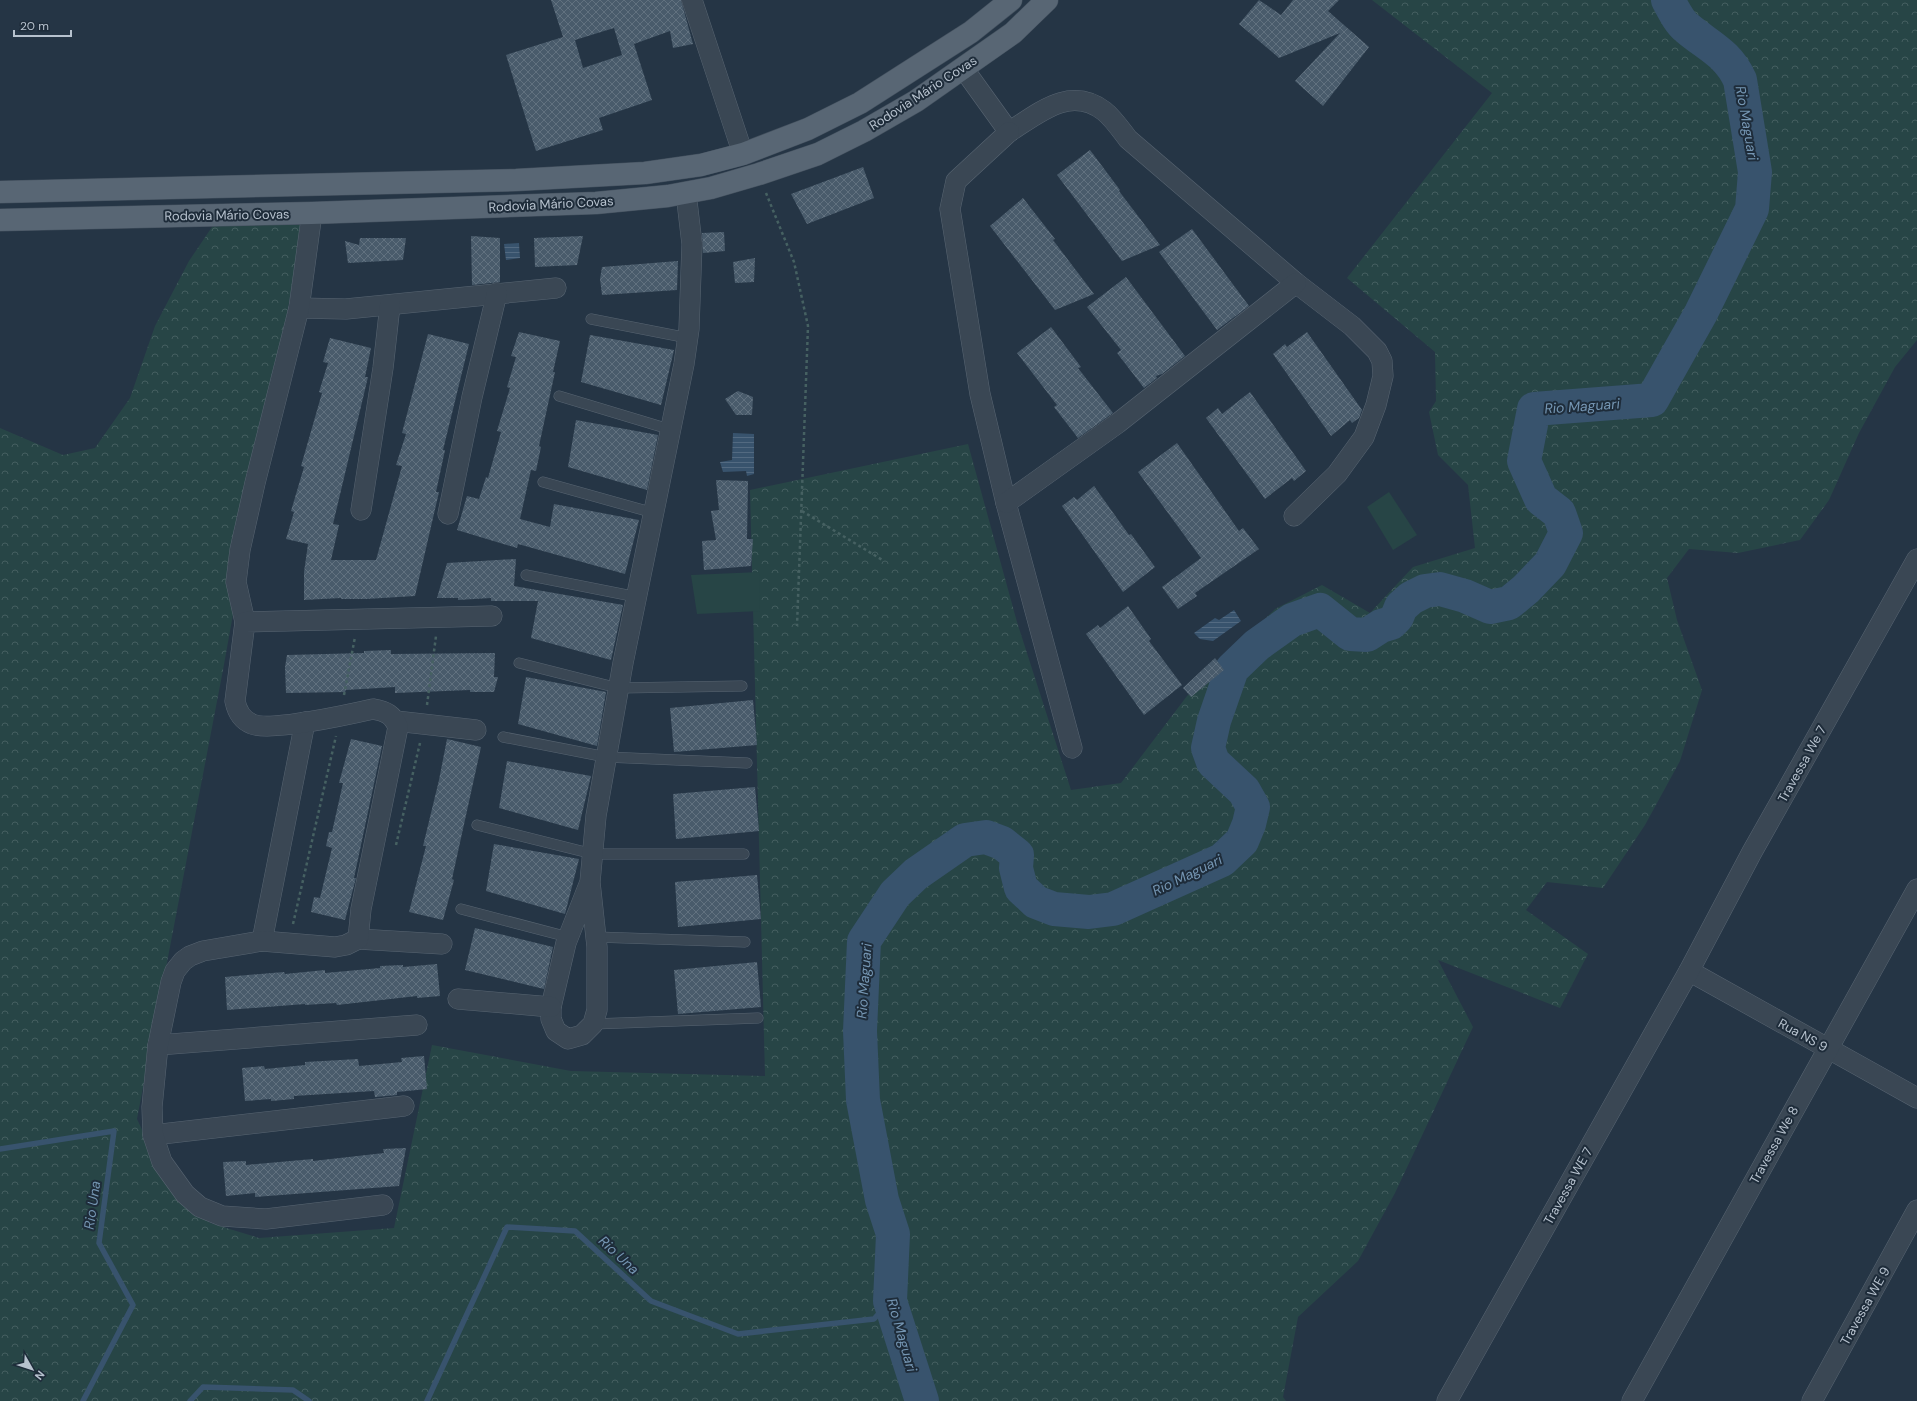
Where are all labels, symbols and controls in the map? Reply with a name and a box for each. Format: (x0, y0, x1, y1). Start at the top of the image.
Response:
scale bar (14, 12, 71, 38)
text: 20 m (20, 18, 49, 34)
street label: Rodovia Mário Covas (866, 52, 980, 134)
water label: Rio Maguari (1732, 84, 1763, 162)
street label: Rodovia Mário Covas (488, 192, 614, 216)
street label: Rodovia Mário Covas (164, 205, 290, 225)
water label: Rio Maguari (1544, 394, 1621, 418)
street label: Travessa We 7 (1774, 722, 1830, 805)
water label: Rio Maguari (1149, 850, 1225, 900)
water label: Rio Maguari (852, 942, 876, 1019)
street label: Rua NS 9 (1775, 1015, 1831, 1055)
street label: Travessa We 8 (1746, 1103, 1802, 1187)
street label: Travessa WE 7 (1540, 1144, 1596, 1228)
water label: Rio Una (80, 1179, 104, 1230)
water label: Rio Una (595, 1232, 643, 1278)
street label: Travessa WE 9 (1836, 1264, 1894, 1348)
water label: Rio Maguari (883, 1296, 921, 1374)
north arrow (12, 1349, 52, 1389)
text: N (32, 1368, 48, 1383)

